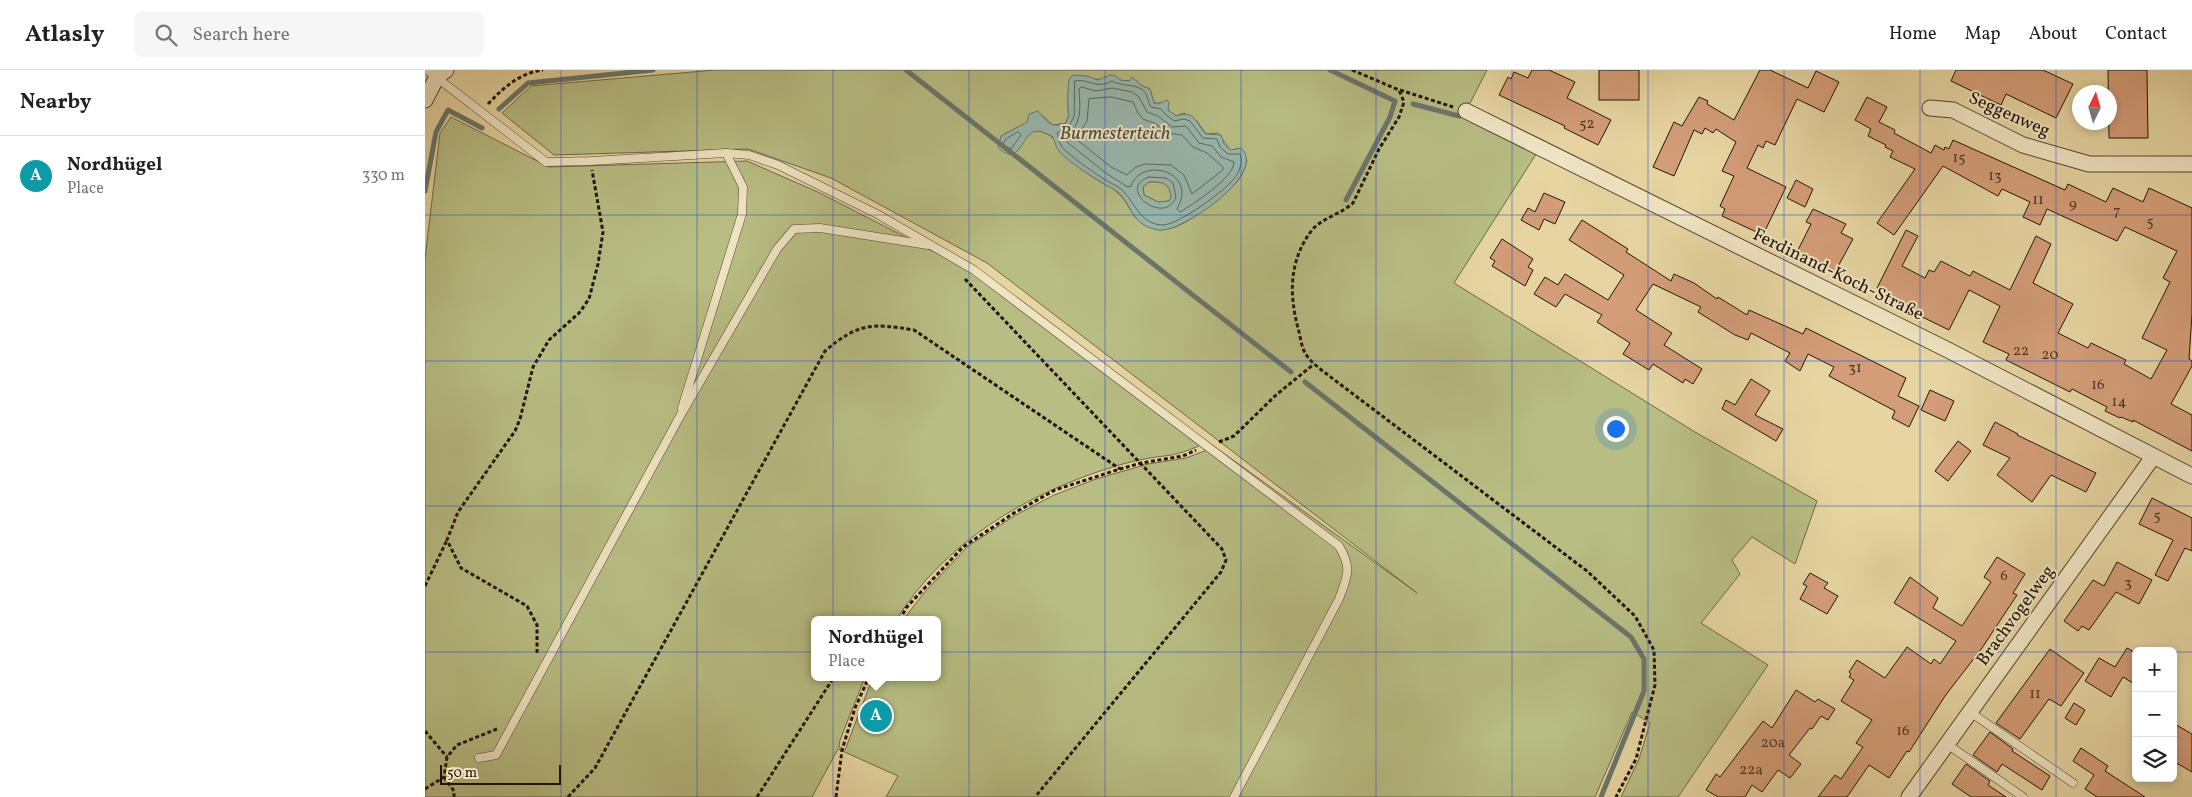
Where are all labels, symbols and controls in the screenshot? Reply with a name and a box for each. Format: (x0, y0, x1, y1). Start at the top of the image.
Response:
search box (134, 12, 484, 57)
text: Atlasly (25, 18, 104, 52)
icon: search (152, 21, 180, 49)
text: Search here (192, 22, 290, 48)
text: Home (1889, 22, 1937, 47)
text: Map (1965, 22, 2001, 47)
text: About (2029, 22, 2077, 47)
text: Contact (2105, 22, 2167, 47)
north arrow (2072, 85, 2117, 130)
street label: Seggenweg (1964, 86, 2054, 144)
text: Nearby (20, 88, 91, 117)
house number: 52 (1579, 114, 1595, 135)
water label: Burmesterteich (1060, 121, 1170, 147)
house number: 15 (1952, 148, 1966, 169)
text: Nordhügel (67, 152, 162, 178)
text: A (30, 165, 42, 187)
text: 330 m (362, 165, 405, 187)
house number: 13 (1988, 166, 2002, 187)
text: Place (67, 178, 104, 200)
house number: 11 (2032, 190, 2044, 211)
house number: 9 (2069, 194, 2077, 215)
house number: 7 (2113, 201, 2121, 222)
house number: 5 (2146, 212, 2154, 233)
street label: Ferdinand-Koch-Straße (1748, 223, 1928, 327)
house number: 22 (2013, 341, 2029, 362)
house number: 20 (2042, 345, 2058, 366)
house number: 31 (1848, 358, 1862, 379)
house number: 16 (2091, 375, 2105, 396)
house number: 14 (2112, 392, 2126, 413)
your location (1603, 416, 1629, 442)
house number: 5 (2153, 506, 2161, 527)
street label: Brachvogelweg (1971, 561, 2061, 671)
house number: 6 (2000, 566, 2008, 587)
house number: 3 (2124, 573, 2132, 594)
popup (811, 616, 941, 681)
text: Nordhügel (828, 625, 924, 651)
map controls (2132, 647, 2177, 782)
button: + (2132, 647, 2177, 692)
text: Place (828, 651, 865, 673)
house number: 11 (2029, 684, 2041, 705)
button: − (2132, 692, 2177, 737)
pin: A (860, 697, 892, 735)
house number: 16 (1896, 721, 1910, 742)
house number: 20a (1761, 733, 1785, 754)
button: layers (2132, 737, 2177, 782)
house number: 22a (1739, 760, 1763, 781)
scale bar (440, 762, 561, 785)
text: 50 m (447, 764, 477, 783)

